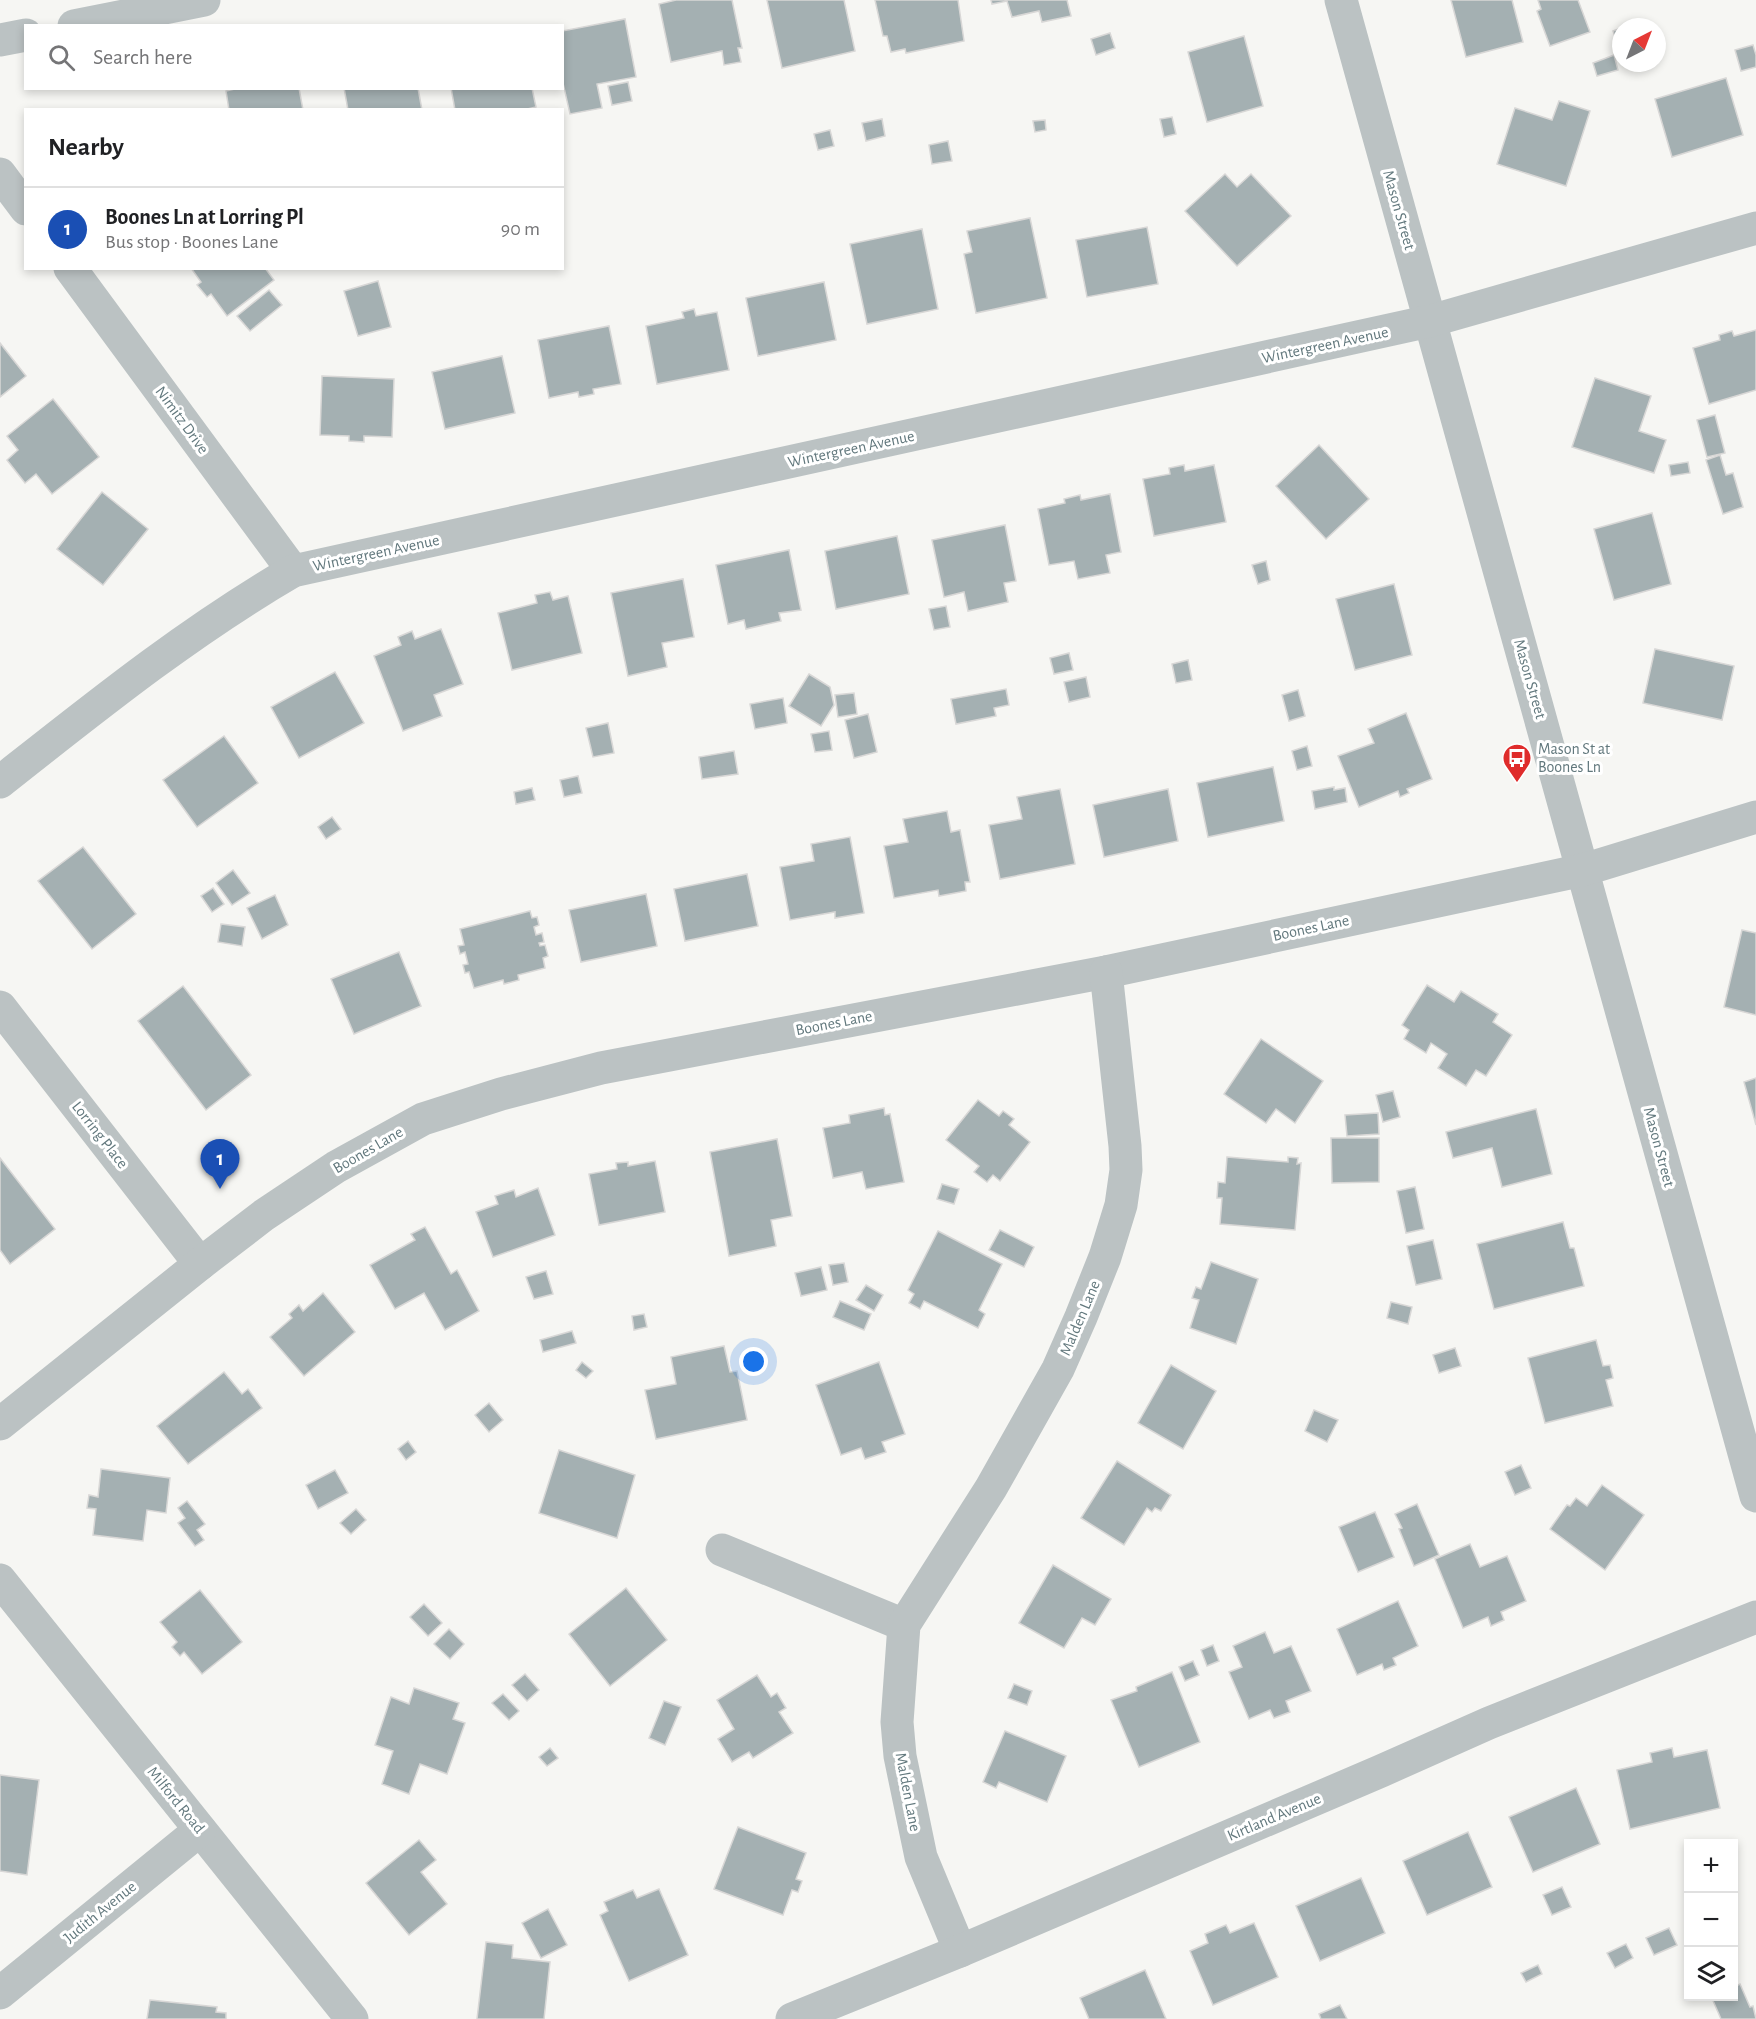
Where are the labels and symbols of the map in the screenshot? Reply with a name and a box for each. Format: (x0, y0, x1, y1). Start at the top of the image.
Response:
north arrow (1612, 18, 1666, 72)
street label: Mason Street (1380, 168, 1418, 252)
street label: Wintergreen Avenue (1260, 324, 1390, 366)
street label: Nimitz Drive (152, 383, 212, 457)
street label: Wintergreen Avenue (786, 428, 916, 470)
street label: Wintergreen Avenue (311, 532, 441, 574)
street label: Mason Street (1511, 637, 1549, 721)
place label: Mason St at Boones Ln (1538, 741, 1610, 775)
bus stop icon: Mason St at Boones Ln (1501, 742, 1533, 784)
street label: Boones Lane (1271, 912, 1351, 944)
street label: Boones Lane (794, 1008, 874, 1038)
street label: Lorring Place (69, 1098, 131, 1172)
street label: Mason Street (1641, 1105, 1677, 1189)
street label: Boones Lane (330, 1124, 406, 1176)
pin: 1 (200, 1140, 240, 1189)
street label: Malden Lane (1057, 1278, 1103, 1358)
your location (739, 1347, 768, 1376)
street label: Malden Lane (893, 1751, 923, 1833)
street label: Milford Road (144, 1764, 208, 1836)
street label: Kirtland Avenue (1225, 1790, 1323, 1844)
street label: Judith Avenue (61, 1878, 139, 1946)

